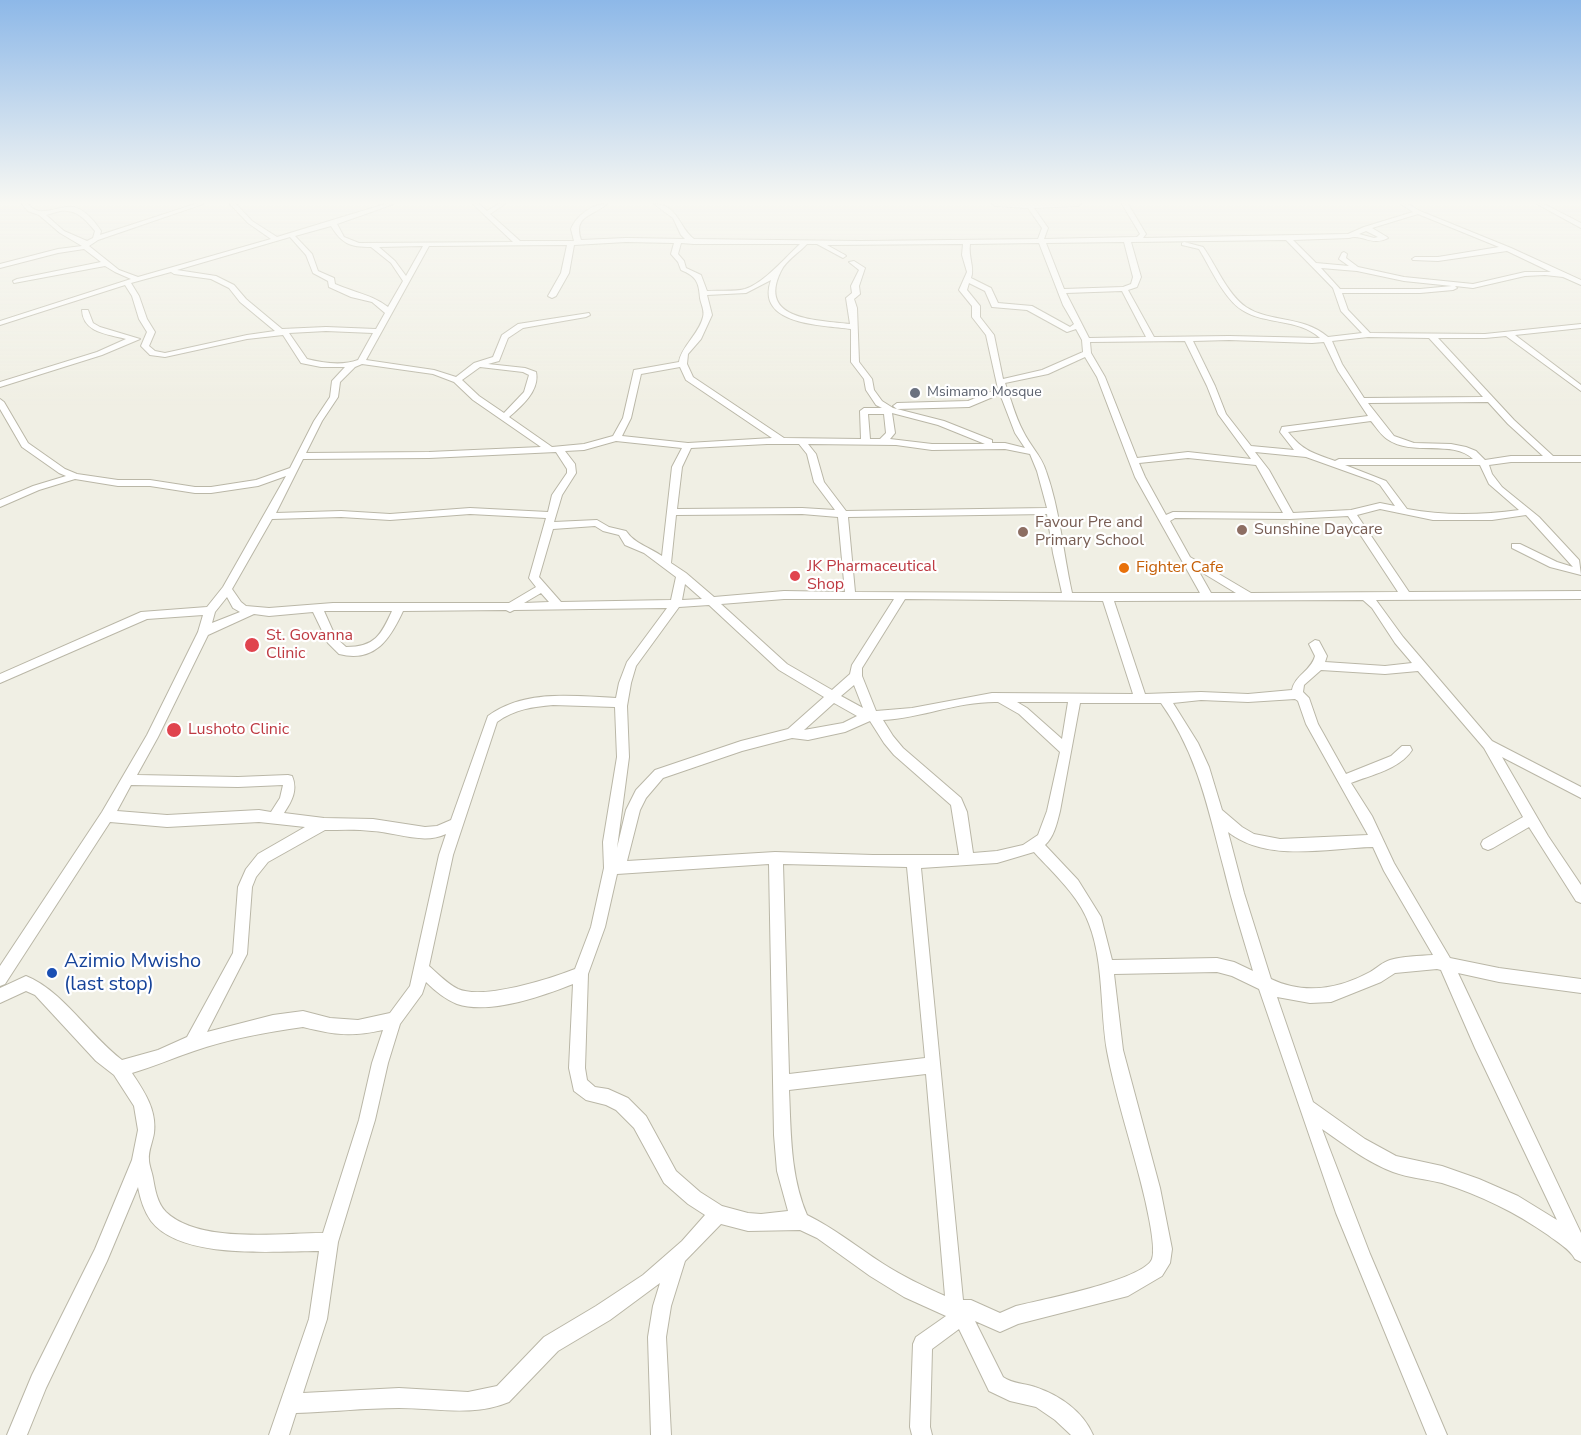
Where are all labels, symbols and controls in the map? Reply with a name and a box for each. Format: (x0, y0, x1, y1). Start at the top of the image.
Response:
place label: Msimamo Mosque (927, 385, 1042, 401)
marker: Msimamo Mosque (908, 386, 922, 400)
place label: Favour Pre and Primary School (1035, 513, 1144, 551)
place label: Sunshine Daycare (1254, 520, 1382, 540)
marker: Sunshine Daycare (1235, 523, 1249, 537)
marker: Favour Pre and Primary School (1016, 525, 1030, 539)
place label: JK Pharmaceutical Shop (807, 557, 937, 595)
place label: Fighter Cafe (1136, 558, 1223, 578)
marker: Fighter Cafe (1117, 561, 1131, 575)
marker: JK Pharmaceutical Shop (788, 569, 802, 583)
place label: St. Govanna Clinic (266, 626, 353, 664)
marker: St. Govanna Clinic (243, 636, 261, 654)
place label: Lushoto Clinic (188, 720, 289, 740)
marker: Lushoto Clinic (165, 721, 183, 739)
place label: Azimio Mwisho (last stop) (64, 950, 201, 997)
marker: Azimio Mwisho (last stop) (45, 966, 59, 980)

